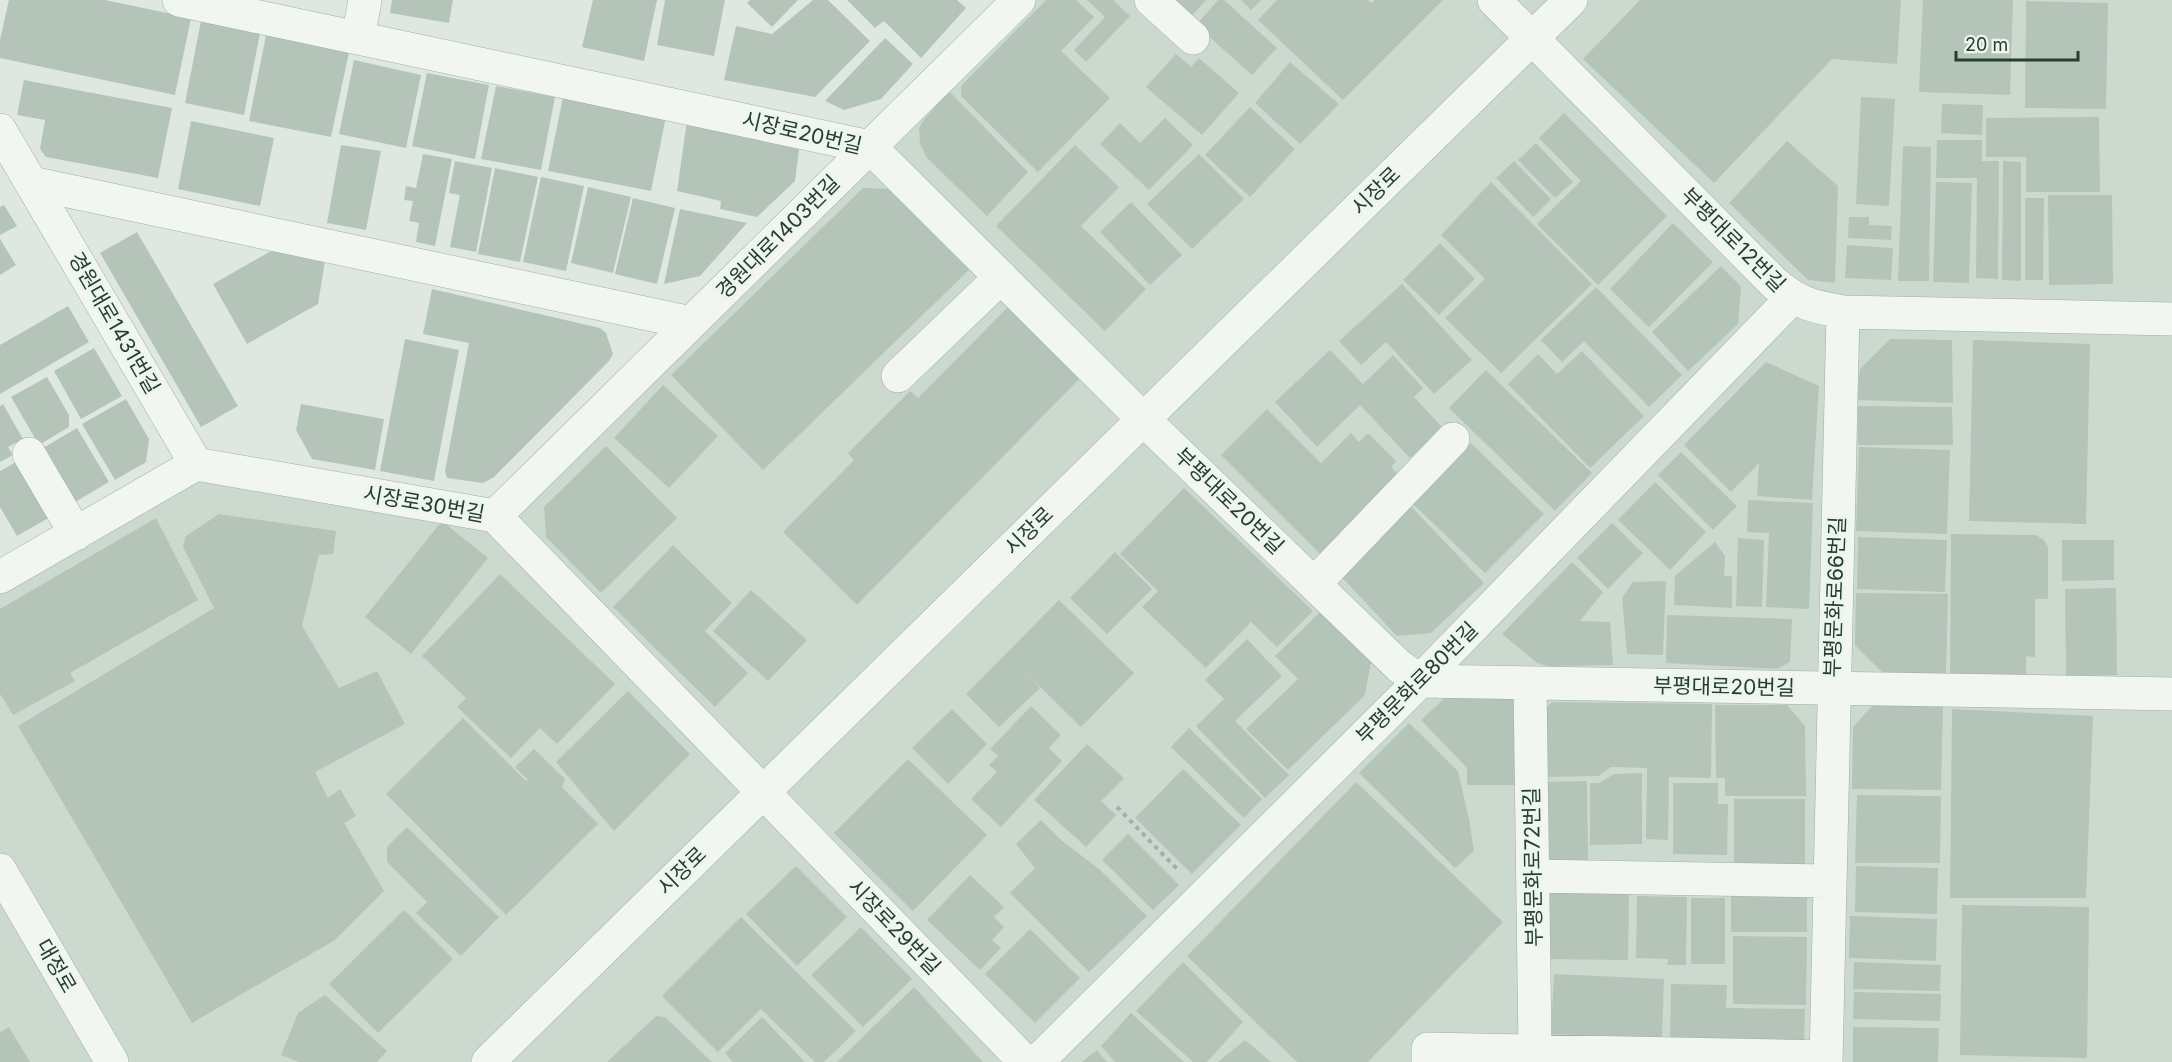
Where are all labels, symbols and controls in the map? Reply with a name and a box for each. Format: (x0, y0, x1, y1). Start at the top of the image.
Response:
scale bar (1956, 24, 2078, 62)
text: 20 m (1965, 34, 2008, 55)
street label: 시장로20번길 (740, 107, 865, 158)
street label: 시장로 (1346, 162, 1405, 220)
street label: 경원대로1403번길 (711, 170, 845, 304)
street label: 부평대로12번길 (1676, 182, 1791, 297)
street label: 경원대로1431번길 (64, 247, 165, 398)
street label: 부평대로20번길 (1170, 442, 1289, 559)
street label: 시장로30번길 (361, 481, 487, 526)
street label: 시장로 (999, 502, 1058, 560)
street label: 부평문화로66번길 (1819, 516, 1850, 678)
street label: 부평문화로80번길 (1351, 617, 1483, 749)
street label: 부평대로20번길 (1653, 673, 1795, 700)
street label: 부평문화로72번길 (1519, 787, 1546, 947)
street label: 시장로 (652, 842, 711, 900)
street label: 시장로29번길 (843, 874, 946, 979)
street label: 대정로 (31, 934, 82, 997)

